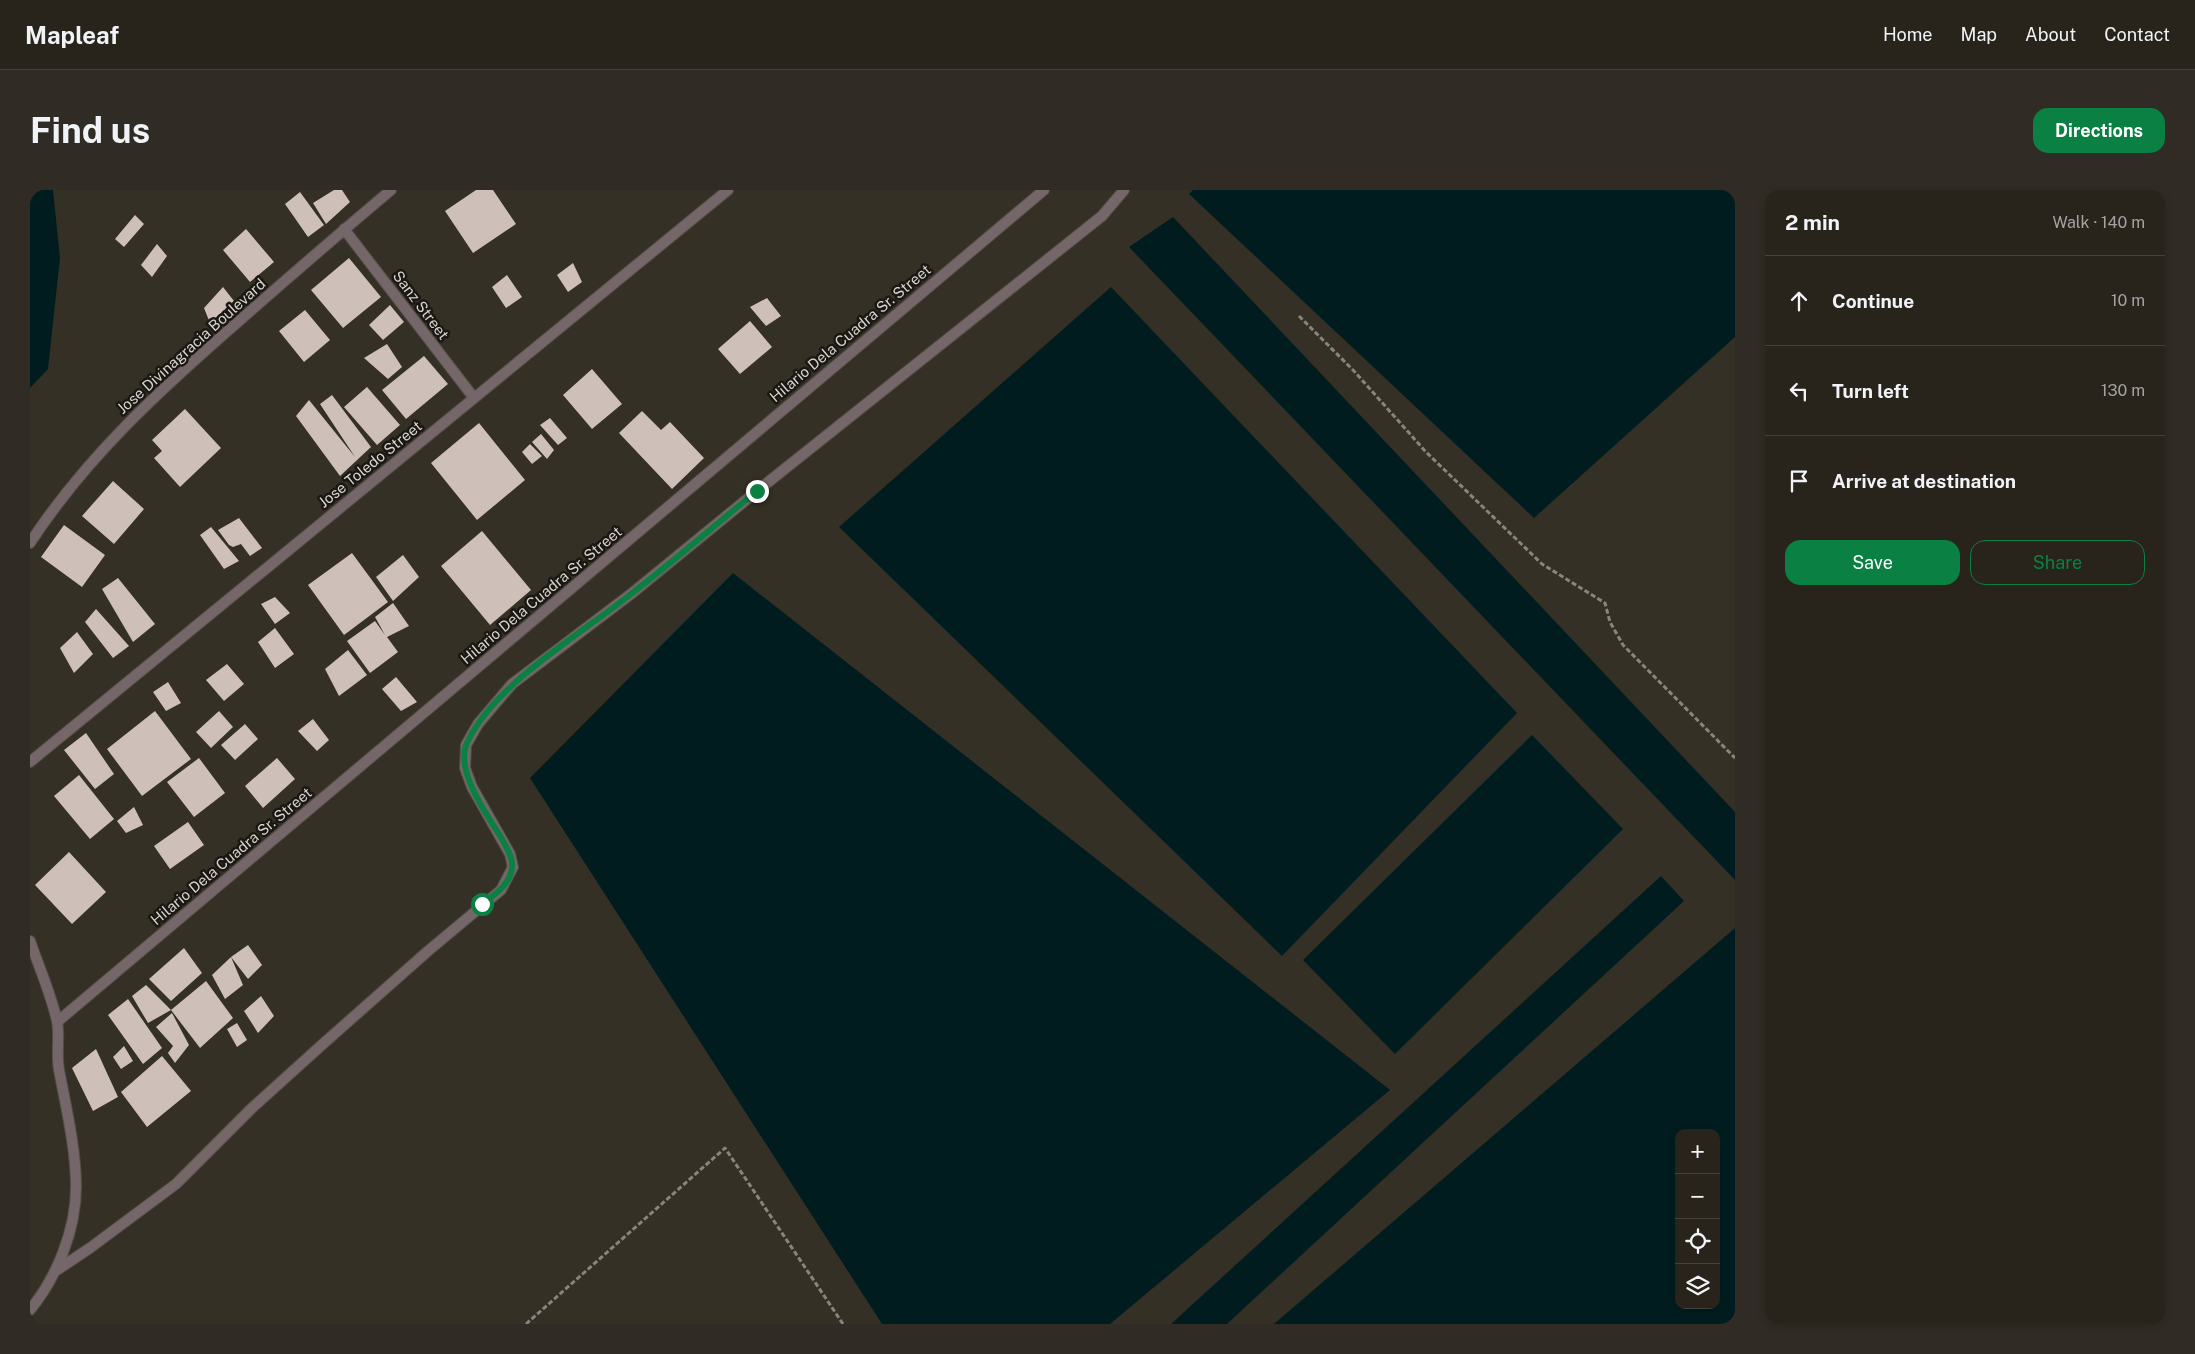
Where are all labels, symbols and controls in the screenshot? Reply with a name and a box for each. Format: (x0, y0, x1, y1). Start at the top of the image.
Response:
text: Mapleaf (25, 21, 119, 49)
text: Home (1883, 24, 1933, 45)
text: Map (1961, 24, 1997, 45)
text: About (2025, 24, 2076, 45)
text: Contact (2104, 24, 2170, 45)
button: Directions (2033, 108, 2165, 153)
text: Find us (30, 110, 150, 151)
text: 2 min (1785, 210, 1840, 235)
text: Walk · 140 m (2052, 213, 2145, 232)
street label: Hilario Dela Cuadra Sr. Street (766, 261, 934, 405)
street label: Sanz Street (390, 267, 452, 343)
street label: Jose Divinagracia Boulevard (113, 275, 269, 417)
icon: ahead (1785, 287, 1813, 315)
text: Continue (1832, 290, 1914, 312)
text: 10 m (2111, 291, 2145, 310)
icon: left (1785, 377, 1813, 405)
text: Turn left (1832, 380, 1909, 402)
text: 130 m (2101, 381, 2145, 400)
street label: Jose Toledo Street (315, 417, 425, 511)
icon: arrive (1785, 467, 1813, 495)
text: Arrive at destination (1832, 470, 2016, 492)
route end (746, 480, 769, 503)
street label: Hilario Dela Cuadra Sr. Street (457, 523, 625, 667)
button: Save (1785, 540, 1960, 585)
button: Share (1970, 540, 2145, 585)
street label: Hilario Dela Cuadra Sr. Street (147, 784, 315, 928)
route start (471, 893, 494, 916)
map controls (1675, 1129, 1720, 1309)
button: + (1675, 1129, 1720, 1174)
button: − (1675, 1174, 1720, 1219)
button: locate (1675, 1219, 1720, 1264)
button: layers (1675, 1264, 1720, 1309)

